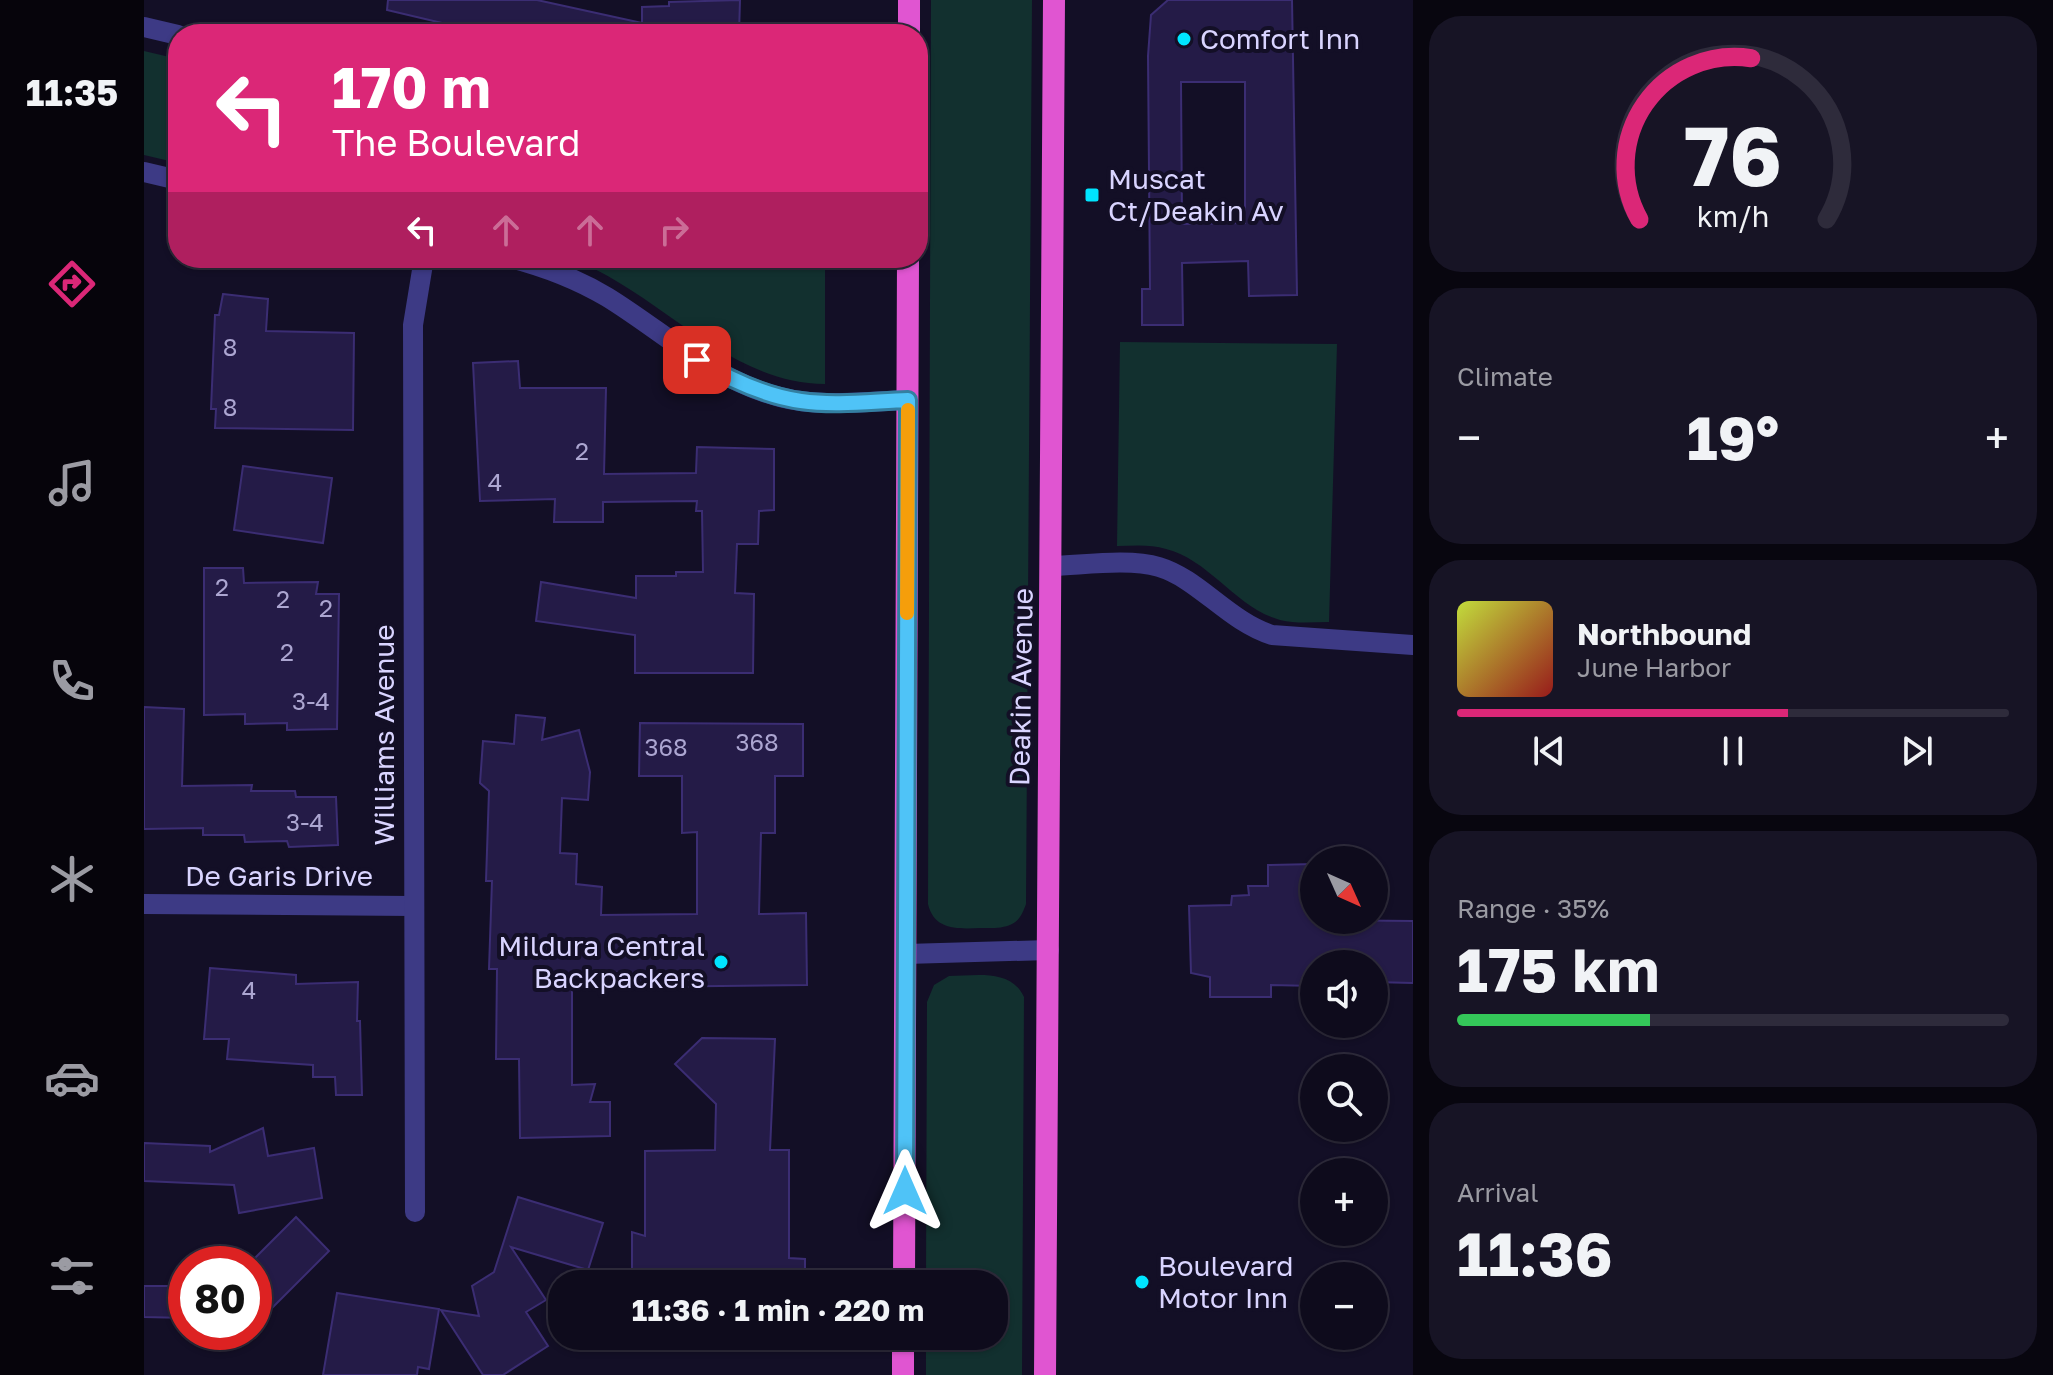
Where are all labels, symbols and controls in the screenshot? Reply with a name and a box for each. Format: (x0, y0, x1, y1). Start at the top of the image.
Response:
place label: Comfort Inn (1200, 22, 1360, 55)
marker: Comfort Inn (1175, 30, 1193, 48)
text: 170 m (332, 53, 491, 120)
icon: left (200, 56, 304, 160)
text: 11:35 (26, 71, 118, 114)
text: 76 (1684, 103, 1782, 203)
text: The Boulevard (332, 121, 580, 164)
place label: Muscat Ct/Deakin Av (1108, 162, 1284, 227)
marker: Muscat Ct/Deakin Av (1083, 186, 1101, 204)
text: km/h (1697, 199, 1769, 233)
icon: left (400, 208, 444, 252)
icon: ahead (484, 208, 528, 252)
icon: ahead (568, 208, 612, 252)
icon: right (652, 208, 696, 252)
icon: directions (44, 256, 100, 312)
pin (663, 326, 731, 394)
house number: 8 (223, 332, 237, 361)
icon: arrive (675, 338, 719, 382)
text: Climate (1457, 361, 1553, 392)
house number: 8 (223, 392, 237, 421)
text: 19° (1687, 401, 1779, 473)
text: − (1457, 411, 1481, 464)
text: + (1985, 411, 2009, 464)
house number: 2 (575, 436, 589, 465)
icon: music (44, 455, 100, 511)
house number: 4 (488, 467, 502, 496)
house number: 2 (215, 572, 229, 601)
house number: 2 (276, 584, 290, 613)
street label: Deakin Avenue (1002, 588, 1039, 786)
house number: 2 (319, 593, 333, 622)
text: Northbound (1577, 616, 1751, 652)
street label: Williams Avenue (367, 624, 400, 846)
house number: 2 (280, 637, 294, 666)
text: June Harbor (1577, 652, 1731, 683)
icon: phone (44, 653, 100, 709)
house number: 3-4 (292, 686, 330, 715)
house number: 368 (735, 727, 779, 756)
icon: previous (1527, 729, 1571, 773)
icon: pause (1711, 729, 1755, 773)
icon: next (1895, 729, 1939, 773)
house number: 368 (644, 732, 688, 761)
house number: 3-4 (286, 807, 324, 836)
north arrow (1300, 846, 1388, 934)
map controls (1300, 846, 1388, 1350)
icon: climate (44, 851, 100, 907)
street label: De Garis Drive (185, 859, 373, 892)
text: Range · 35% (1457, 893, 1609, 924)
place label: Mildura Central Backpackers (498, 929, 705, 994)
text: 175 km (1457, 933, 1660, 1005)
button: sound (1300, 950, 1388, 1038)
marker: Mildura Central Backpackers (712, 953, 730, 971)
house number: 4 (242, 975, 256, 1004)
icon: car (44, 1050, 100, 1106)
button: search (1300, 1054, 1388, 1142)
position arrow (863, 1149, 947, 1233)
button: + (1300, 1158, 1388, 1246)
text: Arrival (1457, 1177, 1538, 1208)
text: 11:36 (1457, 1217, 1613, 1289)
speed limit sign: 80 (168, 1246, 272, 1350)
icon: filters (44, 1248, 100, 1304)
place label: Boulevard Motor Inn (1158, 1249, 1293, 1314)
button: − (1300, 1262, 1388, 1350)
marker: Boulevard Motor Inn (1133, 1273, 1151, 1291)
text: 11:36 · 1 min · 220 m (632, 1292, 924, 1328)

